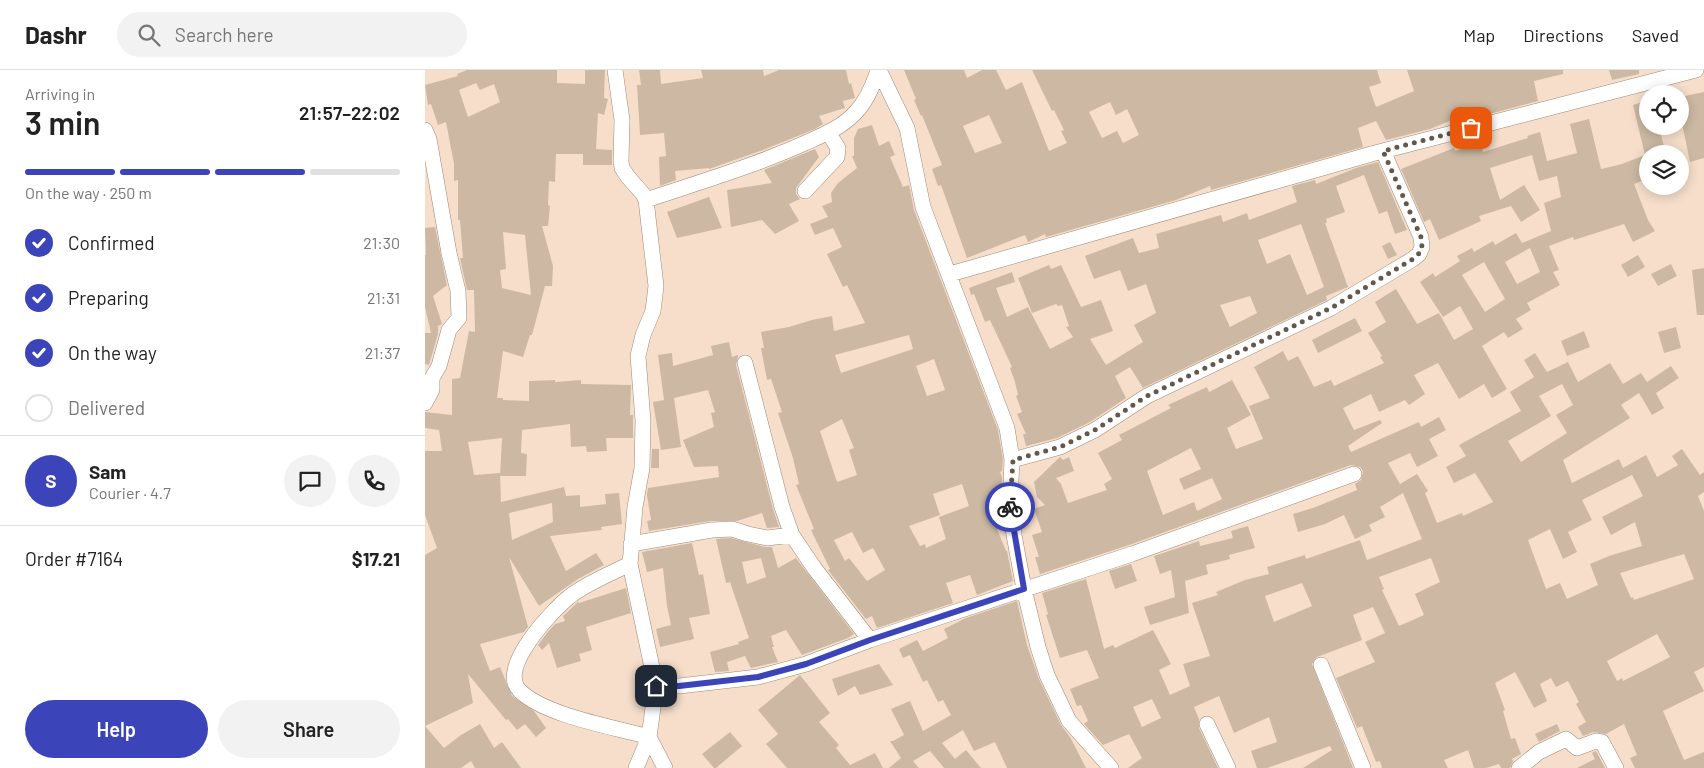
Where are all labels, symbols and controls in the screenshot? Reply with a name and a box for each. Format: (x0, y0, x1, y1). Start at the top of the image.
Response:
search box (117, 12, 467, 57)
text: Dashr (25, 20, 87, 49)
icon: search (135, 21, 163, 49)
text: Search here (175, 23, 274, 46)
text: Map (1463, 24, 1495, 46)
text: Directions (1523, 24, 1604, 46)
text: Saved (1632, 24, 1679, 46)
text: Arriving in (25, 84, 95, 103)
map controls (1639, 85, 1689, 195)
button: locate (1639, 85, 1689, 135)
text: 21:57–22:02 (299, 101, 400, 124)
text: 3 min (25, 103, 101, 141)
pin (1450, 107, 1492, 149)
icon: bag (1457, 114, 1485, 142)
button: layers (1639, 145, 1689, 195)
text: On the way · 250 m (25, 183, 152, 202)
icon: check (25, 229, 53, 257)
text: Confirmed (68, 231, 155, 254)
text: 21:30 (363, 233, 400, 252)
icon: check (25, 284, 53, 312)
text: Preparing (68, 286, 149, 309)
text: 21:31 (367, 288, 400, 307)
icon: check (25, 339, 53, 367)
text: On the way (68, 341, 157, 364)
text: 21:37 (365, 343, 400, 362)
text: Delivered (68, 396, 145, 419)
button: chat (284, 455, 336, 507)
button: phone (348, 455, 400, 507)
text: Sam (89, 460, 126, 483)
text: S (45, 469, 57, 492)
courier (985, 482, 1035, 532)
text: Courier · 4.7 (89, 483, 171, 502)
icon: bike (996, 493, 1024, 521)
text: Order #7164 (25, 547, 123, 570)
text: $17.21 (352, 547, 400, 570)
pin (635, 665, 677, 707)
icon: home (642, 672, 670, 700)
button: Help (25, 700, 208, 758)
button: Share (218, 700, 400, 758)

